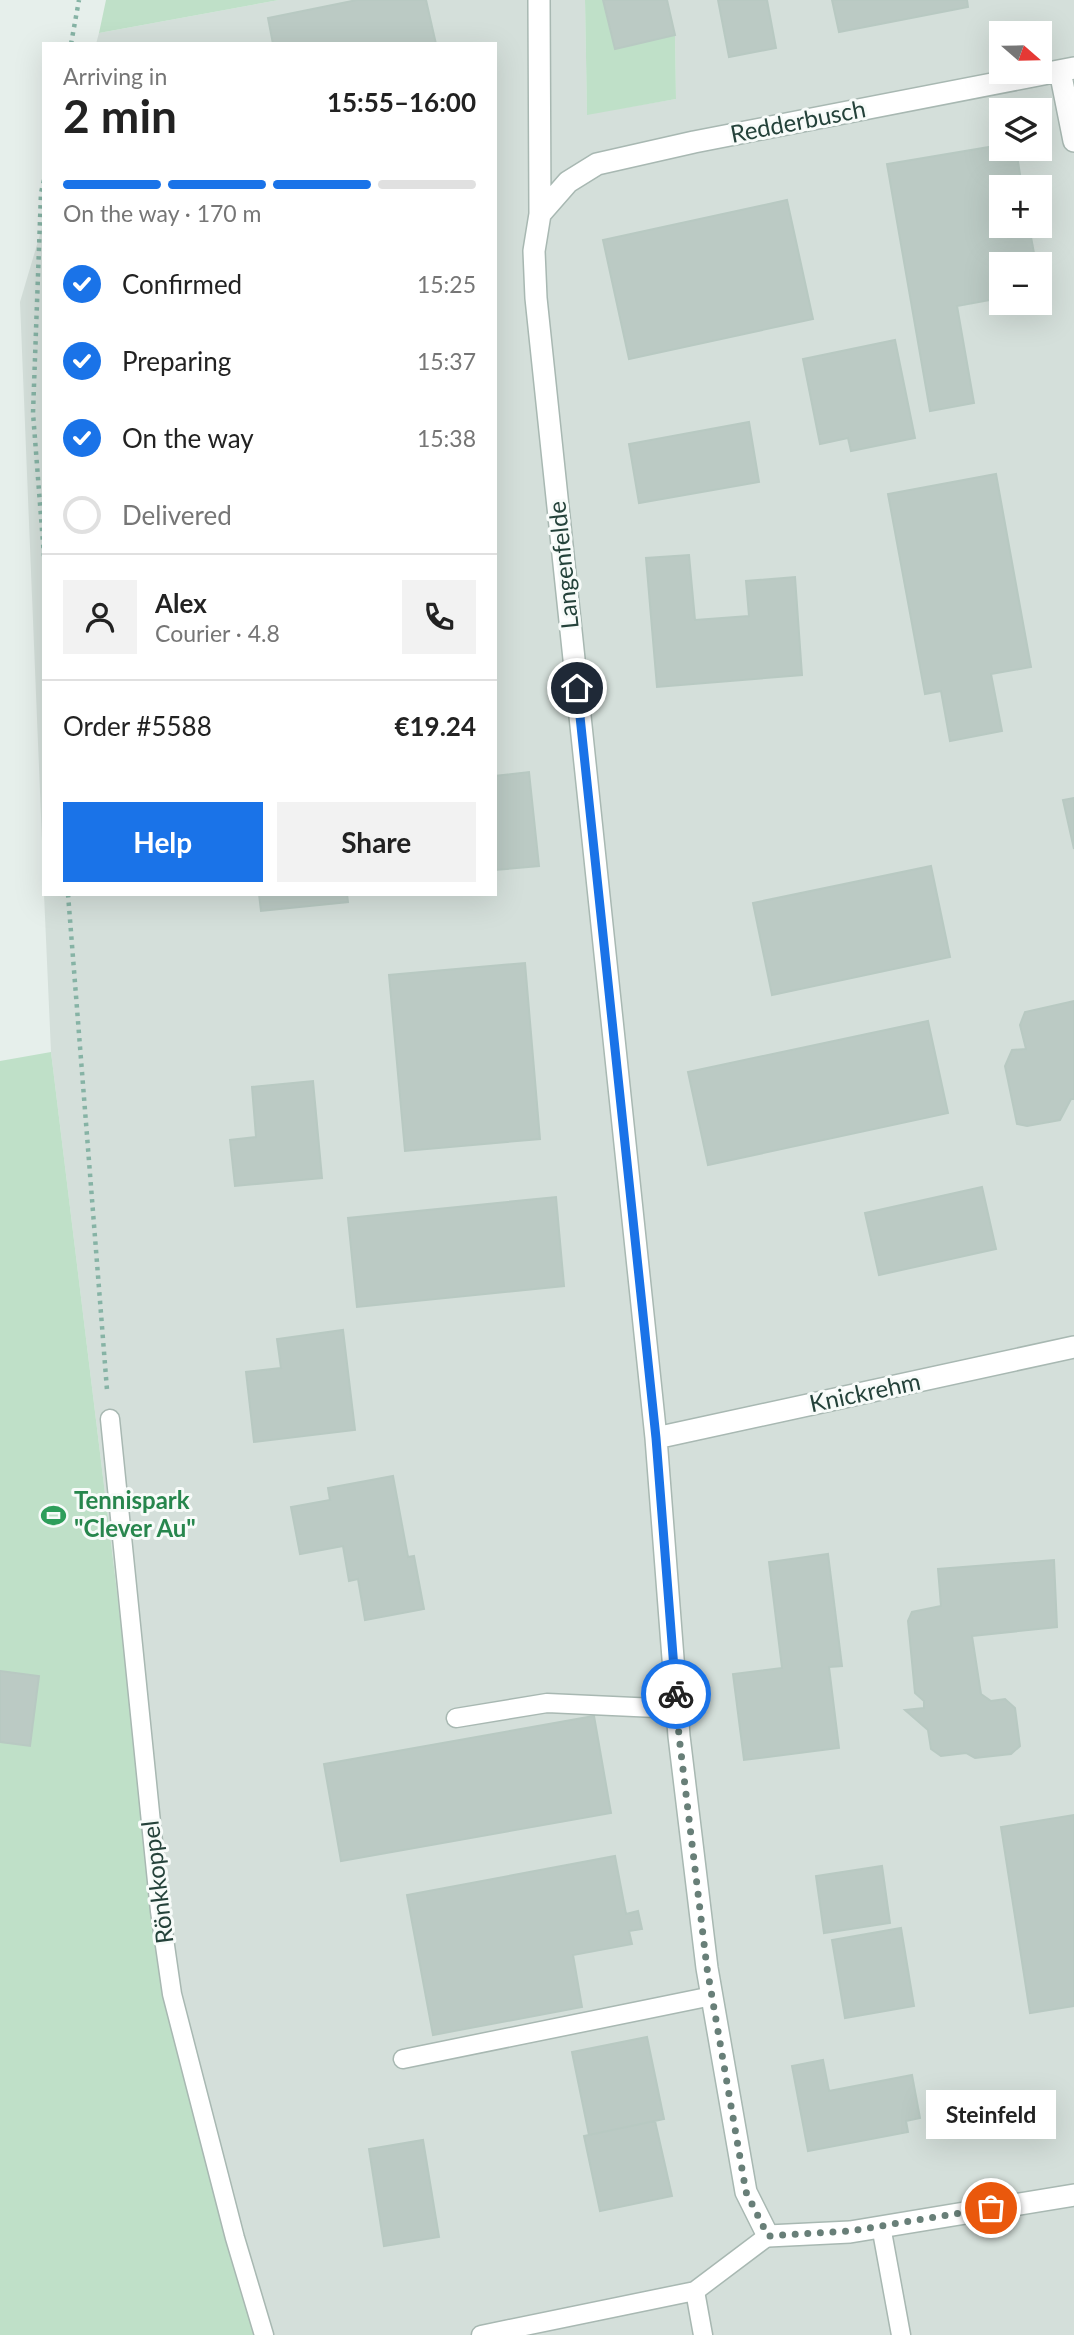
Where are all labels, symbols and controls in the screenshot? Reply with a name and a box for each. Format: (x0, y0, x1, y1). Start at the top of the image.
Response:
north arrow (989, 21, 1052, 84)
map controls (989, 21, 1052, 315)
text: Arriving in (63, 62, 167, 90)
text: 15:55–16:00 (327, 86, 476, 118)
text: 2 min (63, 88, 177, 143)
street label: Redderbusch (728, 93, 868, 148)
button: layers (989, 98, 1052, 161)
button: + (989, 175, 1052, 238)
text: On the way · 170 m (63, 199, 262, 227)
button: − (989, 252, 1052, 315)
icon: check (63, 265, 101, 303)
text: Confirmed (122, 268, 242, 300)
text: 15:25 (417, 270, 476, 298)
icon: check (63, 342, 101, 380)
text: Preparing (122, 345, 231, 377)
text: 15:37 (417, 347, 476, 375)
icon: check (63, 419, 101, 457)
text: On the way (122, 422, 254, 454)
text: 15:38 (417, 424, 476, 452)
text: Delivered (122, 499, 232, 531)
street label: Langenfelde (541, 500, 584, 630)
button: person (63, 580, 137, 654)
button: phone (402, 580, 476, 654)
text: Alex (155, 587, 207, 619)
text: Courier · 4.8 (155, 619, 280, 647)
pin (547, 658, 607, 718)
icon: home (558, 669, 596, 707)
text: Order #5588 (63, 710, 212, 742)
text: €19.24 (394, 710, 476, 742)
button: Help (63, 802, 263, 882)
button: Share (277, 802, 476, 882)
street label: Knickrehm (807, 1366, 923, 1417)
place label: Tennispark "Clever Au" (74, 1485, 196, 1542)
sports icon: Tennispark "Clever Au" (40, 1501, 68, 1529)
courier (641, 1659, 711, 1729)
icon: bike (657, 1675, 695, 1713)
street label: Rönkkoppel (135, 1819, 178, 1945)
callout: Steinfeld (926, 2089, 1056, 2138)
text: Steinfeld (946, 2100, 1036, 2128)
pin (961, 2178, 1021, 2238)
icon: bag (972, 2189, 1010, 2227)

